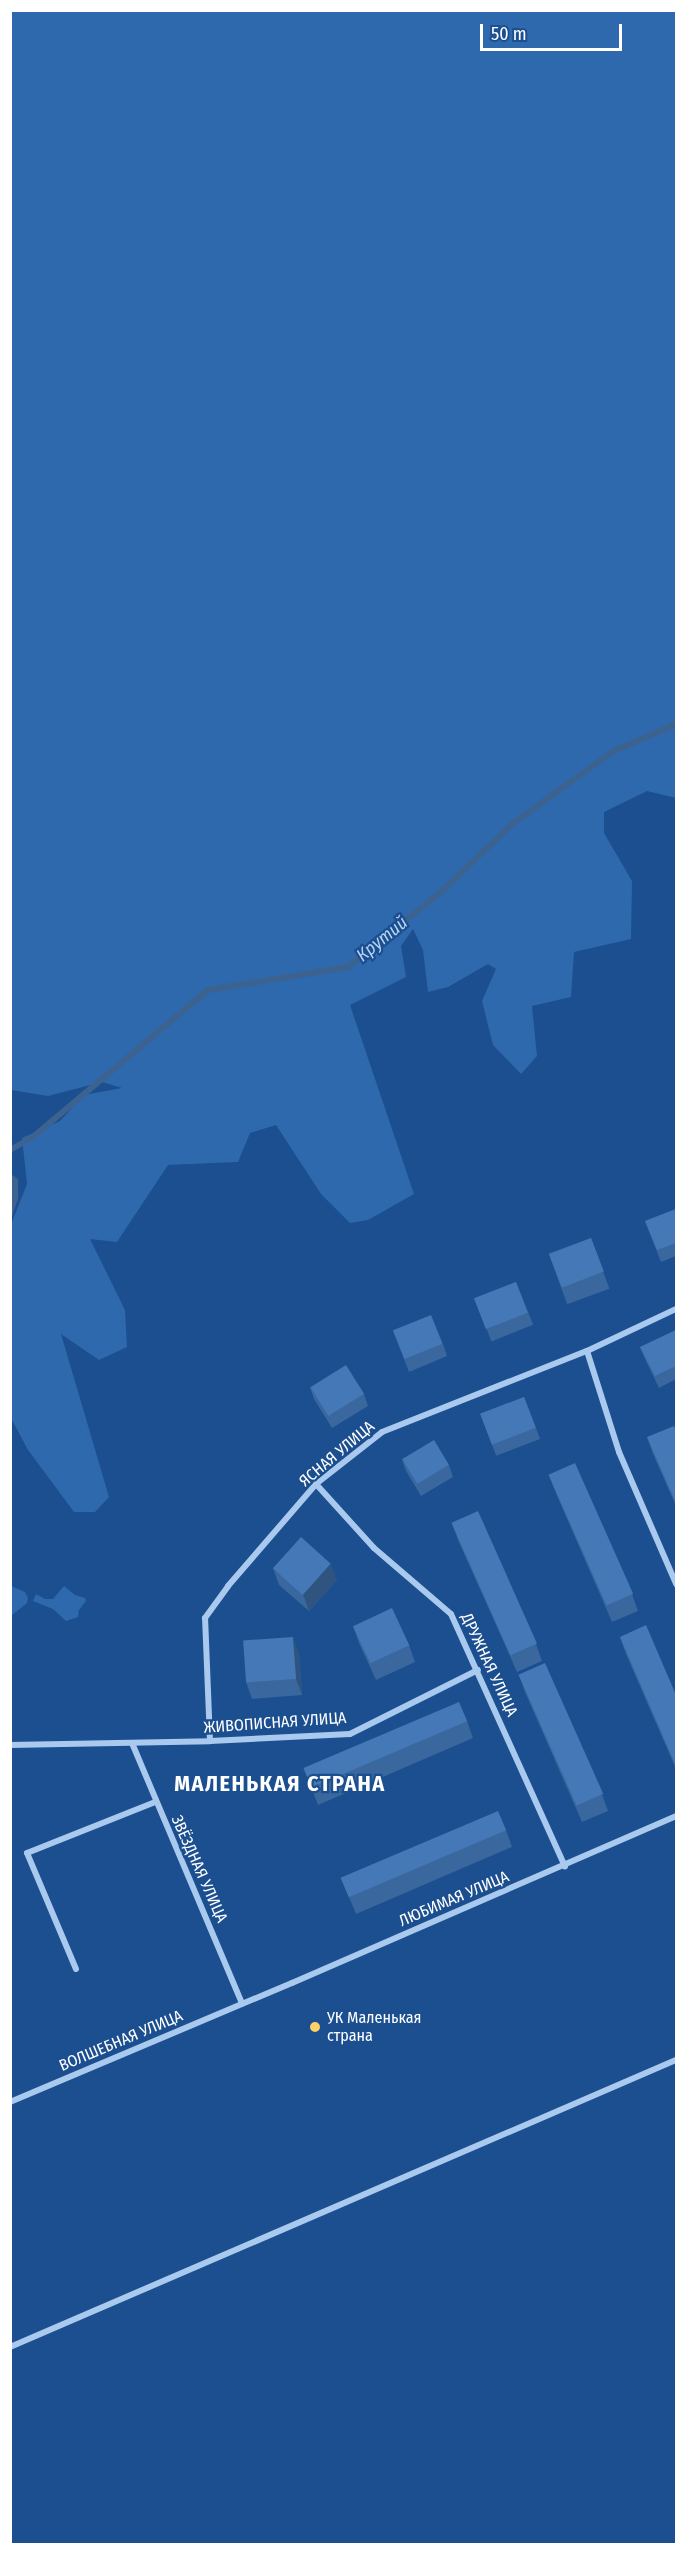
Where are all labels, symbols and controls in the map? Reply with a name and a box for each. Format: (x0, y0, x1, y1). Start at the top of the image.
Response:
scale bar (483, 12, 626, 50)
text: 50 m (491, 23, 527, 45)
water label: Крутий (352, 912, 412, 966)
street label: ЯСНАЯ УЛИЦА (296, 1417, 378, 1491)
street label: ДРУЖНАЯ УЛИЦА (457, 1610, 521, 1720)
street label: ЖИВОПИСНАЯ УЛИЦА (203, 1708, 347, 1738)
district label: МАЛЕНЬКАЯ СТРАНА (174, 1771, 386, 1797)
street label: ЗВЁЗДНАЯ УЛИЦА (167, 1812, 231, 1926)
street label: ЛЮБИМАЯ УЛИЦА (396, 1867, 512, 1931)
street label: ВОЛШЕБНАЯ УЛИЦА (56, 2006, 186, 2076)
place label: УК Маленькая страна (327, 2008, 421, 2046)
marker: УК Маленькая страна (308, 2020, 322, 2034)

